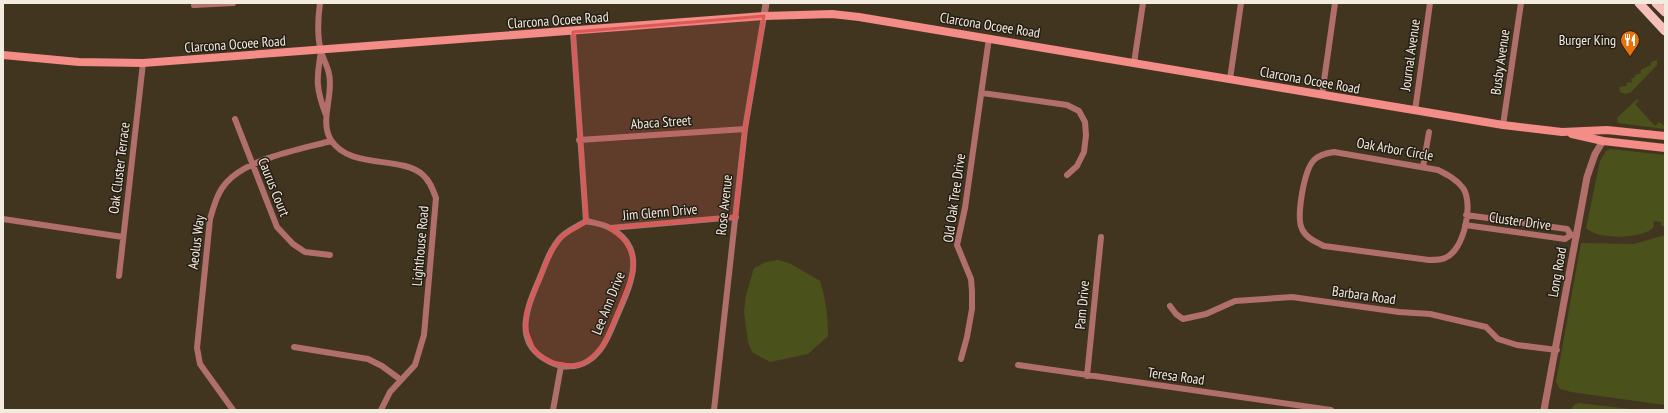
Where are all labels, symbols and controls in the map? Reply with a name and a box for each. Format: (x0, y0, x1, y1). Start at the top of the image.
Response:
street label: Clarcona Ocoee Road (507, 7, 609, 33)
street label: Clarcona Ocoee Road (939, 8, 1041, 42)
street label: Journal Avenue (1396, 18, 1424, 93)
street label: Busby Avenue (1486, 28, 1514, 96)
restaurant icon: Burger King (1619, 29, 1641, 57)
street label: Clarcona Ocoee Road (184, 31, 286, 57)
place label: Burger King (1559, 31, 1616, 49)
street label: Clarcona Ocoee Road (1259, 62, 1361, 98)
street label: Abaca Street (630, 111, 692, 133)
street label: Oak Cluster Terrace (104, 121, 134, 215)
street label: Oak Arbor Circle (1355, 133, 1435, 165)
street label: Old Oak Tree Drive (939, 152, 969, 244)
street label: Caurus Court (254, 155, 294, 219)
street label: Rose Avenue (712, 174, 736, 236)
street label: Jim Glenn Drive (621, 200, 698, 224)
street label: Lighthouse Road (408, 205, 432, 287)
street label: Cluster Drive (1488, 208, 1552, 234)
street label: Aeolus Way (184, 213, 208, 270)
street label: Long Road (1544, 246, 1570, 298)
street label: Lee Ann Drive (587, 269, 629, 337)
street label: Pam Drive (1071, 280, 1093, 330)
street label: Barbara Road (1331, 282, 1397, 308)
street label: Teresa Road (1146, 363, 1206, 389)

